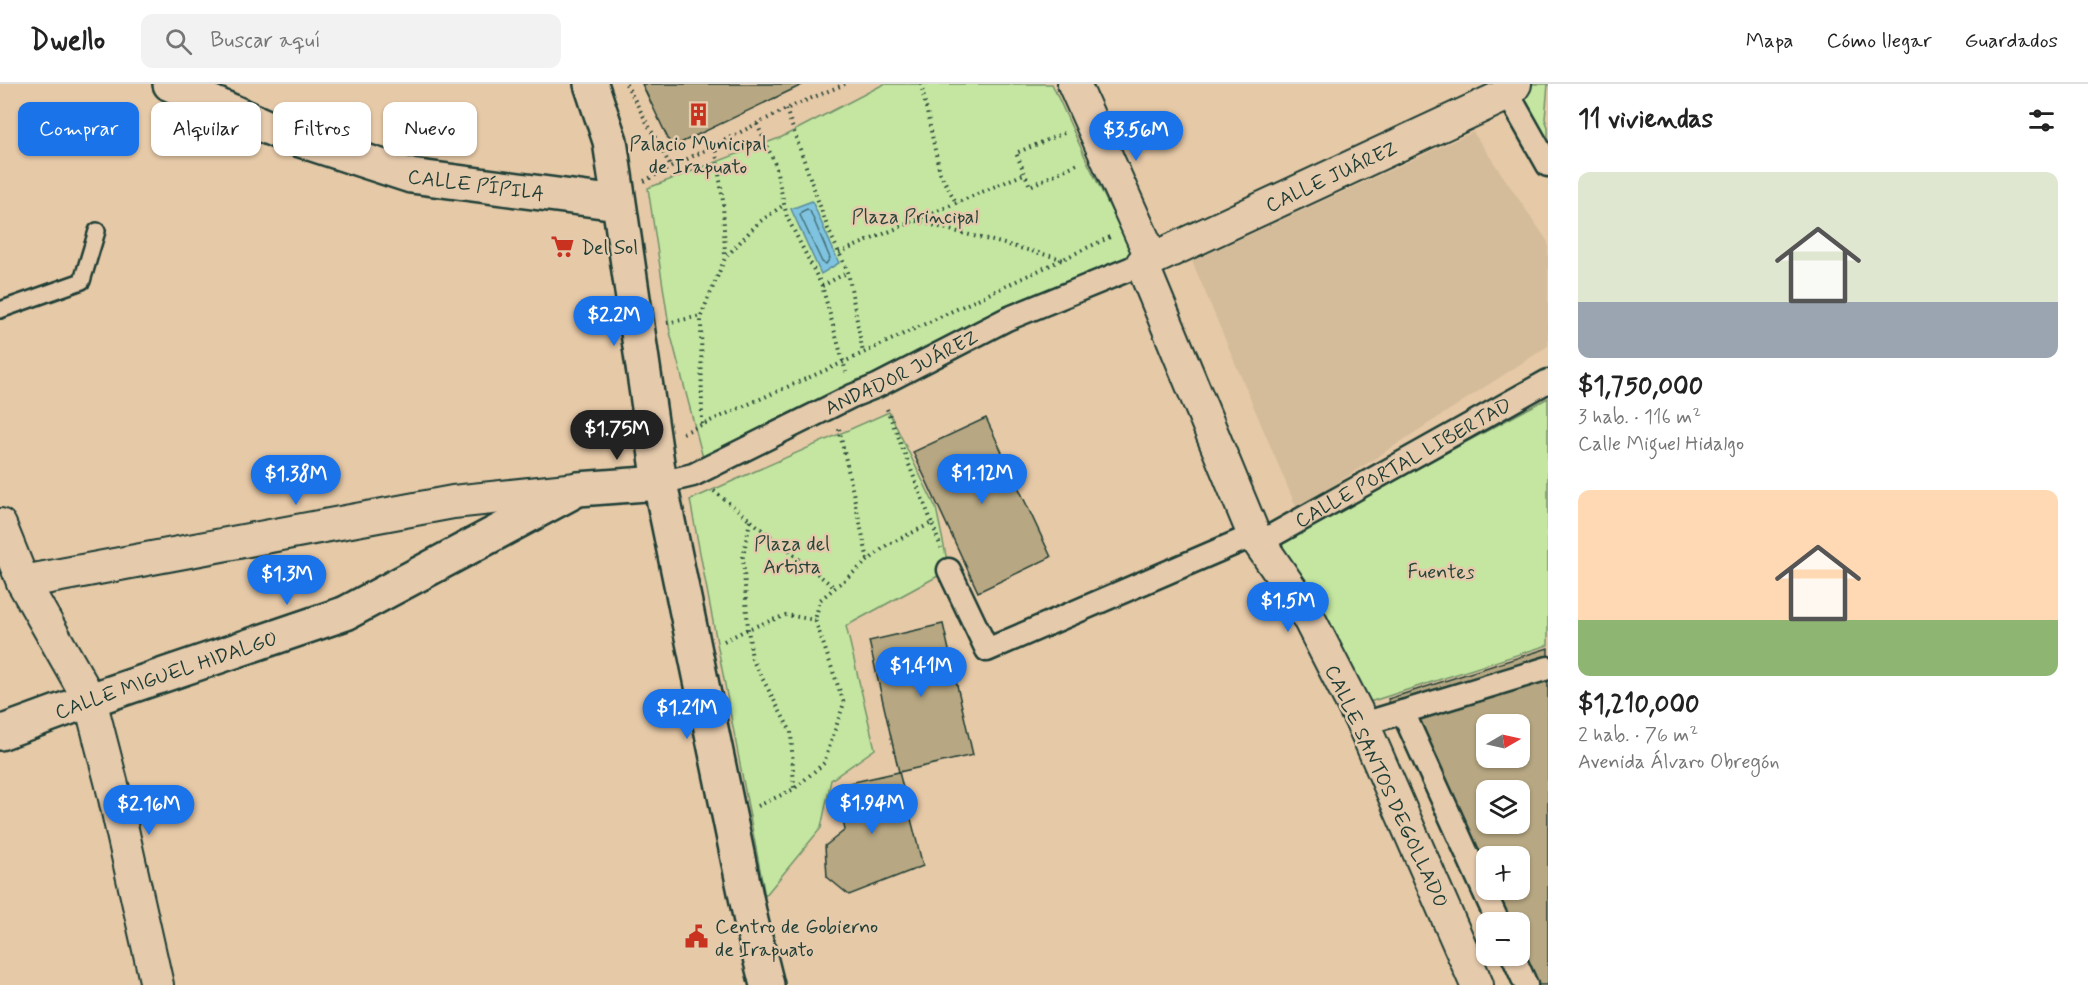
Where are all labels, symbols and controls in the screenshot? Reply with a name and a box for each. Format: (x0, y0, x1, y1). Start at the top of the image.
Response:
search box (141, 14, 561, 68)
text: Dwello (30, 23, 105, 60)
icon: search (162, 25, 195, 58)
text: Buscar aquí (210, 27, 321, 55)
text: Mapa (1746, 27, 1794, 55)
text: Cómo llegar (1827, 27, 1932, 55)
text: Guardados (1965, 27, 2058, 55)
chip: Comprar (18, 102, 139, 156)
chip: Alquilar (151, 102, 261, 156)
chip: Filtros (273, 102, 371, 156)
chip: Nuevo (383, 102, 477, 156)
building icon: Palacio Municipal de Irapuato (685, 102, 711, 128)
text: 11 viviendas (1578, 103, 1713, 137)
icon: filters (2025, 104, 2058, 137)
pin: $3.56M (1087, 111, 1185, 162)
text: $3.56M (1103, 117, 1169, 144)
place label: Palacio Municipal de Irapuato (629, 131, 767, 181)
street label: CALLE JUÁREZ (1261, 135, 1402, 220)
street label: CALLE PÍPILA (406, 164, 546, 208)
park label: Plaza Principal (852, 204, 978, 231)
icon: home (1764, 211, 1872, 319)
supermarket icon: Del Sol (550, 234, 576, 260)
place label: Del Sol (581, 235, 638, 262)
pin: $2.2M (572, 296, 656, 347)
text: $2.2M (587, 302, 641, 329)
street label: ANDADOR JUÁREZ (821, 324, 983, 422)
text: $1,750,000 (1578, 370, 1703, 404)
street label: CALLE PORTAL LIBERTAD (1290, 392, 1517, 535)
text: 3 hab. · 116 m² (1578, 404, 1701, 431)
pin: $1.75M (568, 410, 666, 461)
text: $1.75M (584, 416, 650, 443)
text: Calle Miguel Hidalgo (1578, 431, 1744, 458)
pin: $1.12M (933, 454, 1031, 505)
pin: $1.38M (247, 455, 345, 506)
text: $1.12M (951, 460, 1013, 487)
text: $1.38M (265, 461, 327, 488)
icon: home (1764, 529, 1872, 637)
park label: Plaza del Artista (754, 531, 830, 581)
pin: $1.3M (245, 555, 329, 606)
park label: Fuentes (1408, 559, 1475, 586)
text: $1.3M (261, 561, 313, 588)
pin: $1.5M (1246, 582, 1330, 633)
text: $1.5M (1261, 588, 1315, 615)
street label: CALLE MIGUEL HIDALGO (51, 625, 281, 727)
pin: $1.41M (872, 647, 970, 698)
text: $1.41M (890, 653, 952, 680)
street label: CALLE SANTOS DEGOLLADO (1317, 661, 1454, 912)
text: $1,210,000 (1578, 688, 1700, 722)
pin: $1.21M (638, 689, 736, 740)
text: $1.21M (657, 695, 717, 722)
north arrow (1476, 714, 1530, 768)
map controls (1476, 714, 1530, 966)
text: 2 hab. · 76 m² (1578, 722, 1698, 749)
text: Avenida Álvaro Obregón (1578, 749, 1780, 776)
button: layers (1476, 780, 1530, 834)
pin: $1.94M (823, 784, 921, 835)
pin: $2.16M (100, 785, 198, 836)
text: $1.94M (840, 790, 904, 817)
text: $2.16M (117, 791, 181, 818)
button: + (1476, 846, 1530, 900)
button: − (1476, 912, 1530, 966)
place label: Centro de Gobierno de Irapuato (715, 914, 878, 964)
public building icon: Centro de Gobierno de Irapuato (684, 924, 710, 950)

